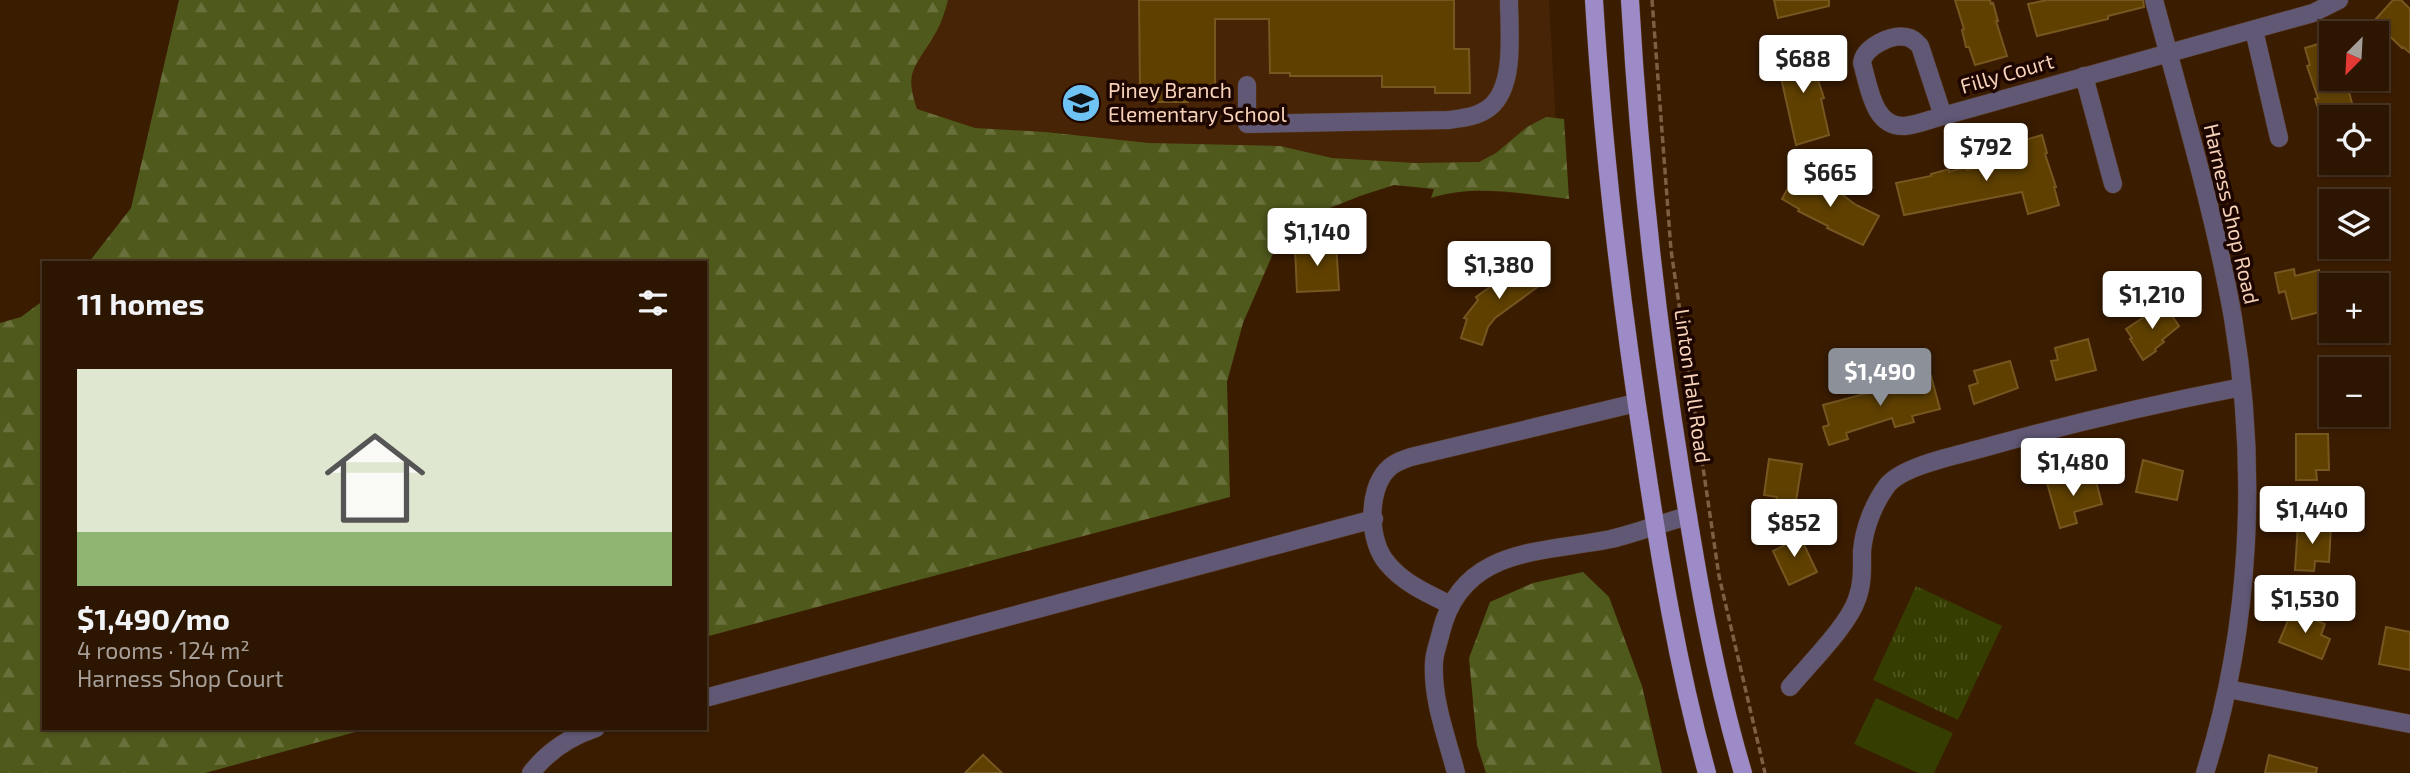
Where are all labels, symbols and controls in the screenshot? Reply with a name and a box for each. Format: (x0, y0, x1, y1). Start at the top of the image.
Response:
north arrow (2319, 21, 2389, 91)
map controls (2319, 21, 2389, 427)
pin: $688 (1762, 36, 1844, 95)
text: $688 (1775, 44, 1831, 72)
street label: Filly Court (1957, 47, 2056, 98)
place label: Piney Branch Elementary School (1108, 77, 1288, 126)
school or university icon: Piney Branch Elementary School (1060, 82, 1102, 124)
button: locate (2319, 105, 2389, 175)
street label: Harness Shop Road (2200, 121, 2265, 306)
pin: $792 (1945, 124, 2027, 183)
text: $792 (1960, 132, 2012, 160)
pin: $665 (1789, 150, 1871, 209)
text: $665 (1803, 158, 1857, 186)
button: layers (2319, 189, 2389, 259)
pin: $1,140 (1260, 208, 1374, 268)
text: $1,140 (1284, 217, 1350, 245)
pin: $1,380 (1442, 242, 1556, 301)
text: $1,380 (1464, 250, 1534, 278)
pin: $1,210 (2095, 272, 2209, 331)
button: + (2319, 273, 2389, 343)
text: $1,210 (2119, 280, 2185, 308)
icon: filters (634, 284, 672, 322)
text: 11 homes (77, 285, 204, 321)
street label: Linton Hall Road (1670, 307, 1717, 465)
pin: $1,490 (1823, 348, 1937, 408)
text: $1,490 (1844, 357, 1916, 385)
button: − (2319, 357, 2389, 427)
icon: home (312, 415, 438, 541)
pin: $1,480 (2016, 438, 2130, 498)
text: $1,480 (2037, 447, 2109, 475)
pin: $1,440 (2255, 486, 2369, 546)
text: $1,440 (2276, 495, 2348, 523)
pin: $852 (1753, 500, 1835, 559)
text: $852 (1767, 508, 1821, 536)
pin: $1,530 (2248, 576, 2362, 635)
text: $1,530 (2270, 584, 2340, 612)
text: $1,490/mo (77, 600, 230, 636)
text: 4 rooms · 124 m² (77, 636, 250, 664)
text: Harness Shop Court (77, 664, 284, 692)

